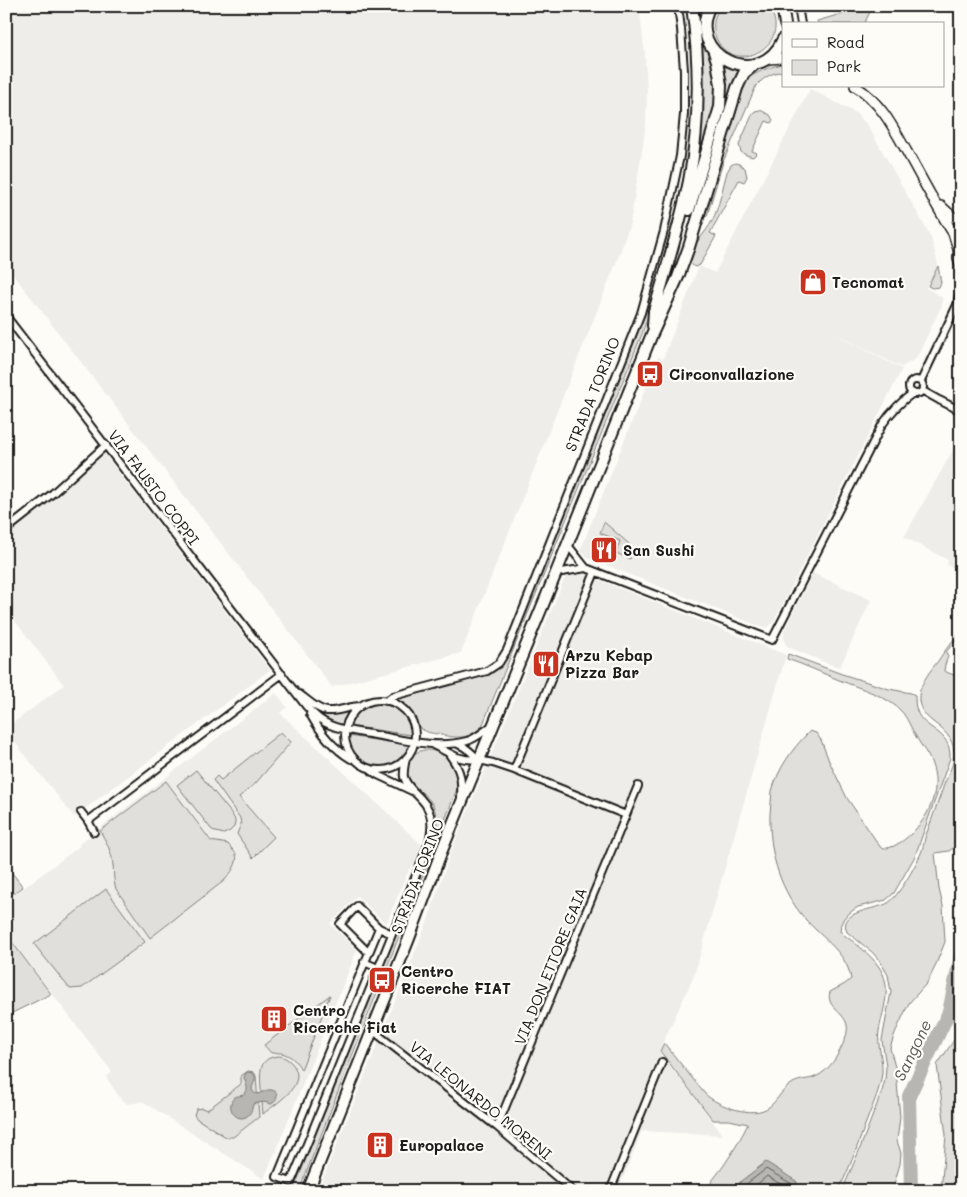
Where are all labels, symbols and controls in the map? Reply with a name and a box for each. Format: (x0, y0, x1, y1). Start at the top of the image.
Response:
legend (782, 22, 944, 88)
text: Road (827, 32, 864, 52)
text: Park (827, 56, 861, 76)
shop icon: Tecnomat (798, 267, 828, 297)
place label: Tecnomat (832, 272, 905, 292)
street label: STRADA TORINO (560, 334, 624, 454)
bus stop icon: Circonvallazione (635, 359, 665, 389)
place label: Circonvallazione (669, 364, 795, 384)
street label: VIA FAUSTO COPPI (104, 425, 204, 549)
restaurant icon: San Sushi (589, 535, 619, 565)
place label: San Sushi (623, 540, 695, 560)
place label: Arzu Kebap Pizza Bar (565, 645, 653, 682)
restaurant icon: Arzu Kebap Pizza Bar (531, 649, 561, 679)
street label: STRADA TORINO (386, 816, 448, 936)
street label: VIA DON ETTORE GAIA (509, 884, 591, 1048)
place label: Centro Ricerche FIAT (401, 961, 511, 998)
bus stop icon: Centro Ricerche FIAT (367, 965, 397, 995)
place label: Centro Ricerche Fiat (293, 1000, 397, 1037)
building icon: Centro Ricerche Fiat (259, 1004, 289, 1034)
water label: Sangone (888, 1016, 936, 1084)
street label: VIA LEONARDO MORENI (406, 1036, 557, 1164)
building icon: Europalace (365, 1130, 395, 1160)
place label: Europalace (399, 1135, 484, 1155)

